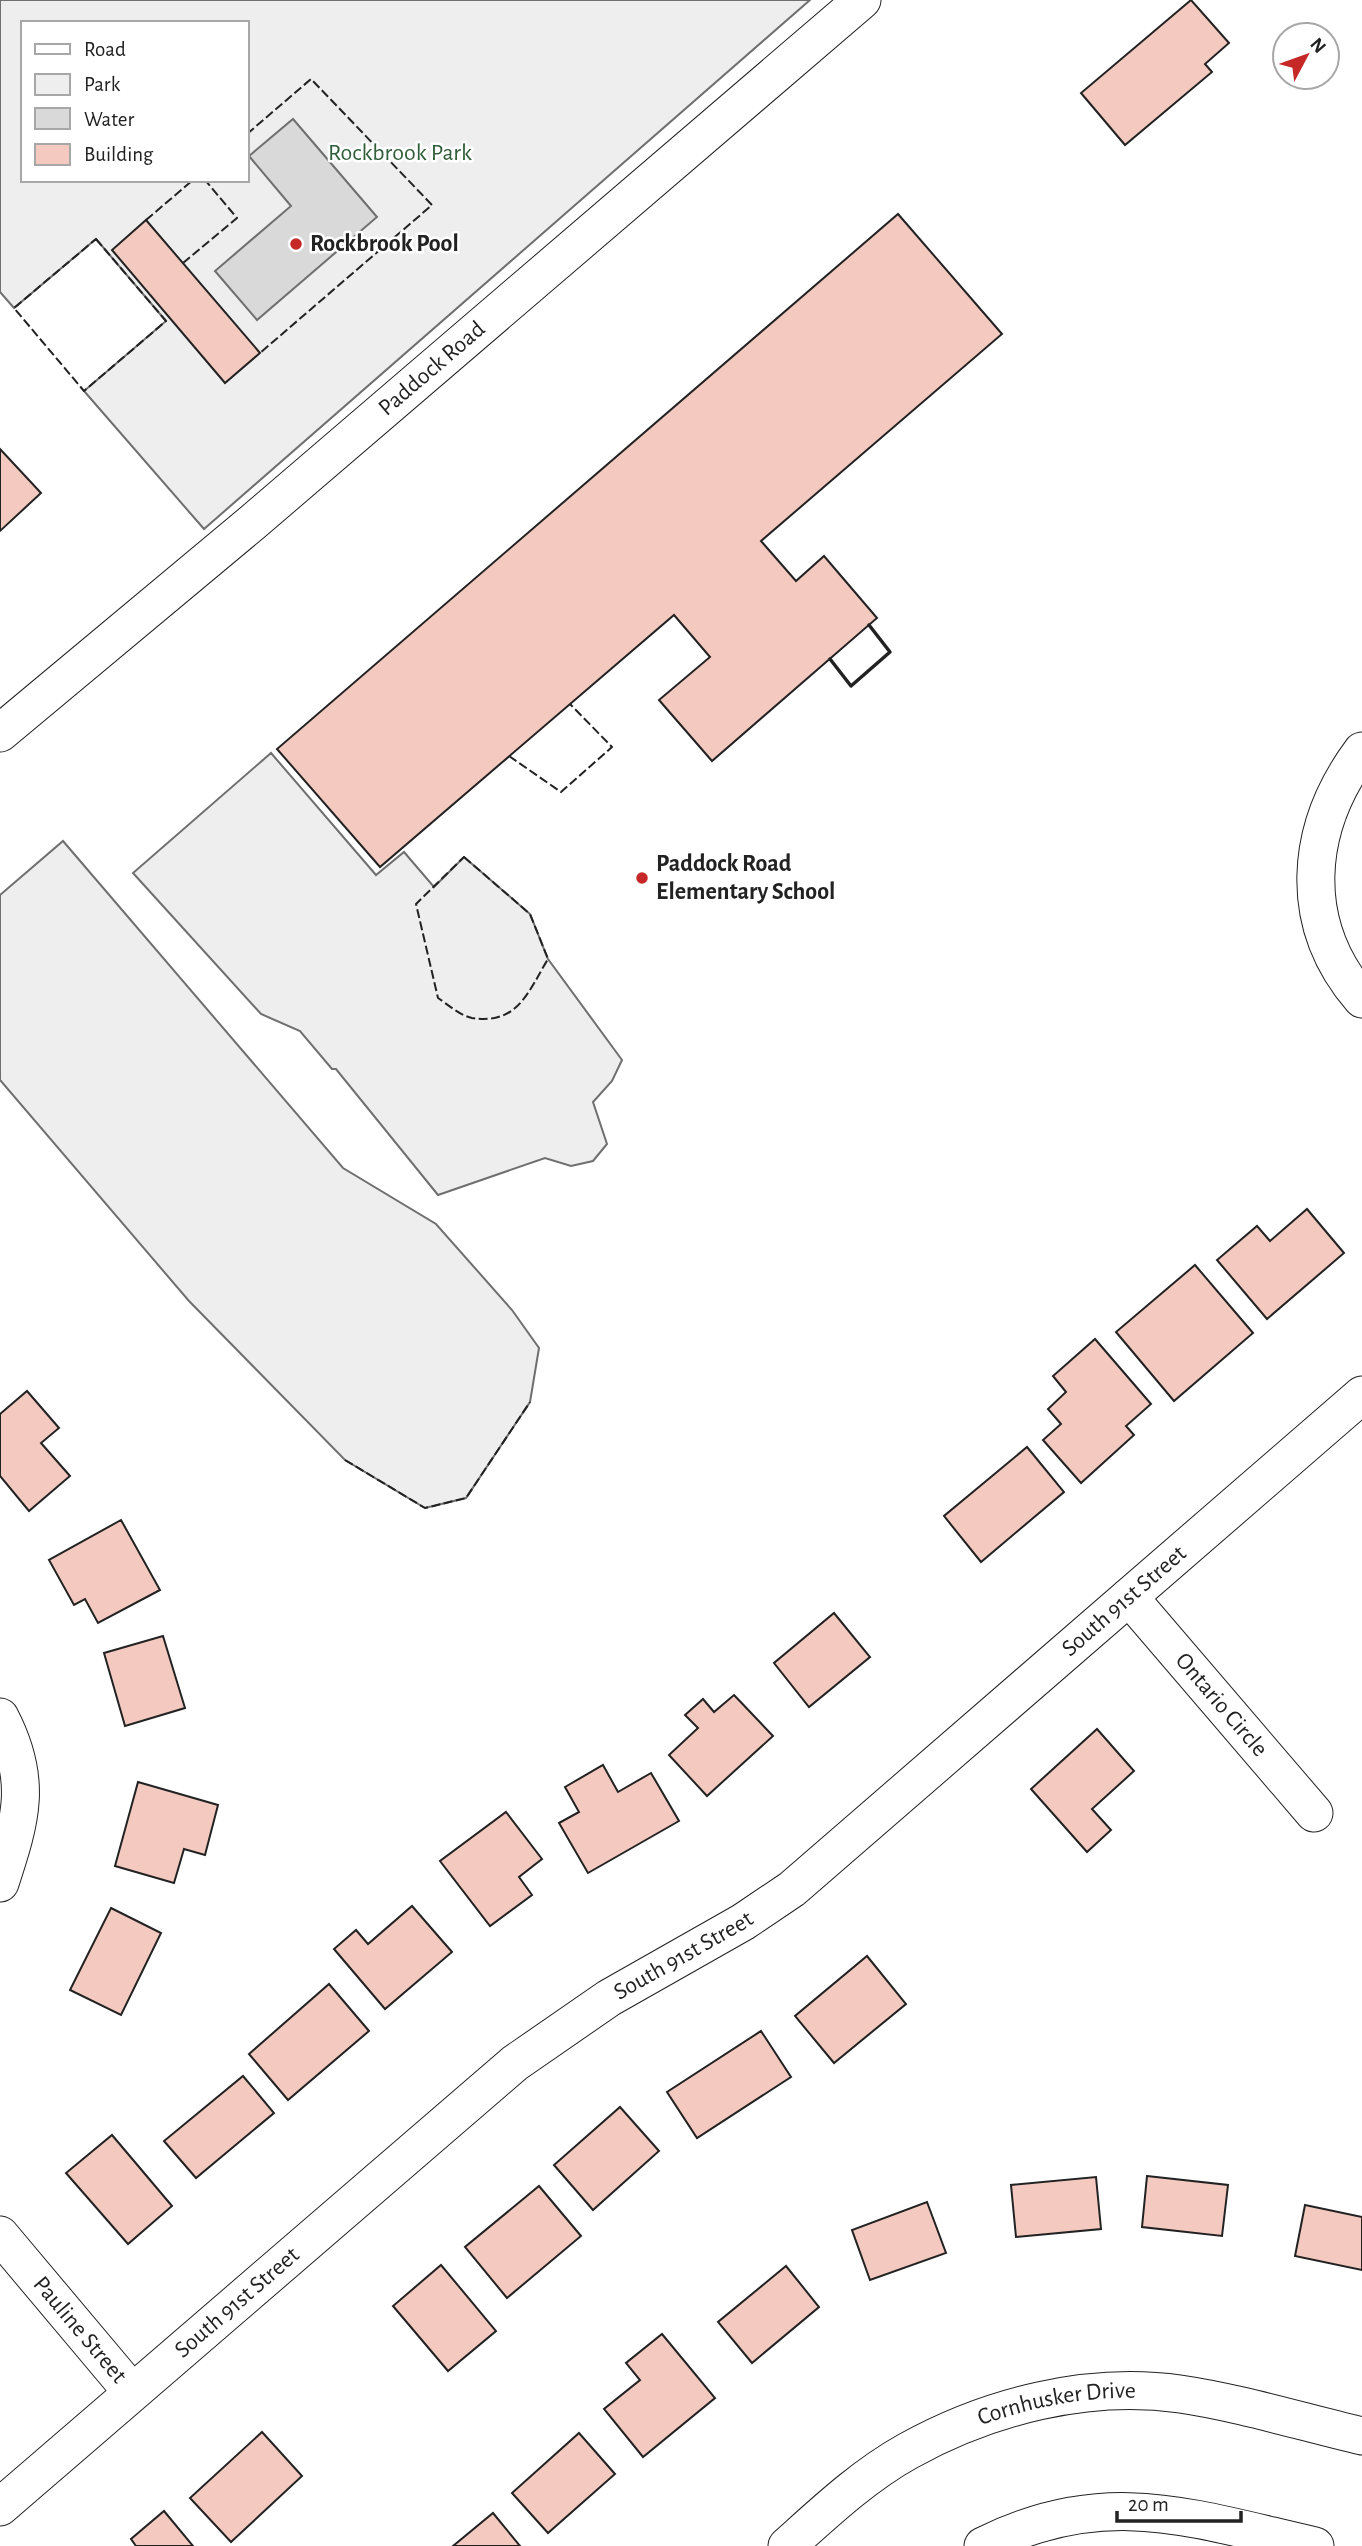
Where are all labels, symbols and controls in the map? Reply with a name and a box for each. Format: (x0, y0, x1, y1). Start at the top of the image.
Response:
legend (21, 21, 248, 182)
north arrow (1271, 21, 1341, 91)
text: N (1306, 35, 1329, 57)
text: Road (84, 39, 126, 60)
text: Park (84, 74, 121, 95)
text: Water (84, 109, 134, 130)
park label: Rockbrook Park (328, 141, 472, 165)
text: Building (84, 144, 154, 165)
place label: Rockbrook Pool (310, 232, 459, 256)
marker: Rockbrook Pool (288, 236, 304, 252)
street label: Paddock Road (374, 317, 490, 421)
place label: Paddock Road Elementary School (656, 852, 835, 904)
marker: Paddock Road Elementary School (634, 870, 650, 886)
street label: South 91st Street (1058, 1541, 1191, 1661)
street label: Ontario Circle (1171, 1649, 1272, 1761)
street label: South 91st Street (610, 1907, 758, 2005)
street label: South 91st Street (170, 2243, 304, 2363)
street label: Pauline Street (28, 2272, 131, 2388)
street label: Cornhusker Drive (974, 2379, 1136, 2430)
scale bar (1117, 2480, 1241, 2524)
text: 20 m (1128, 2494, 1169, 2515)

